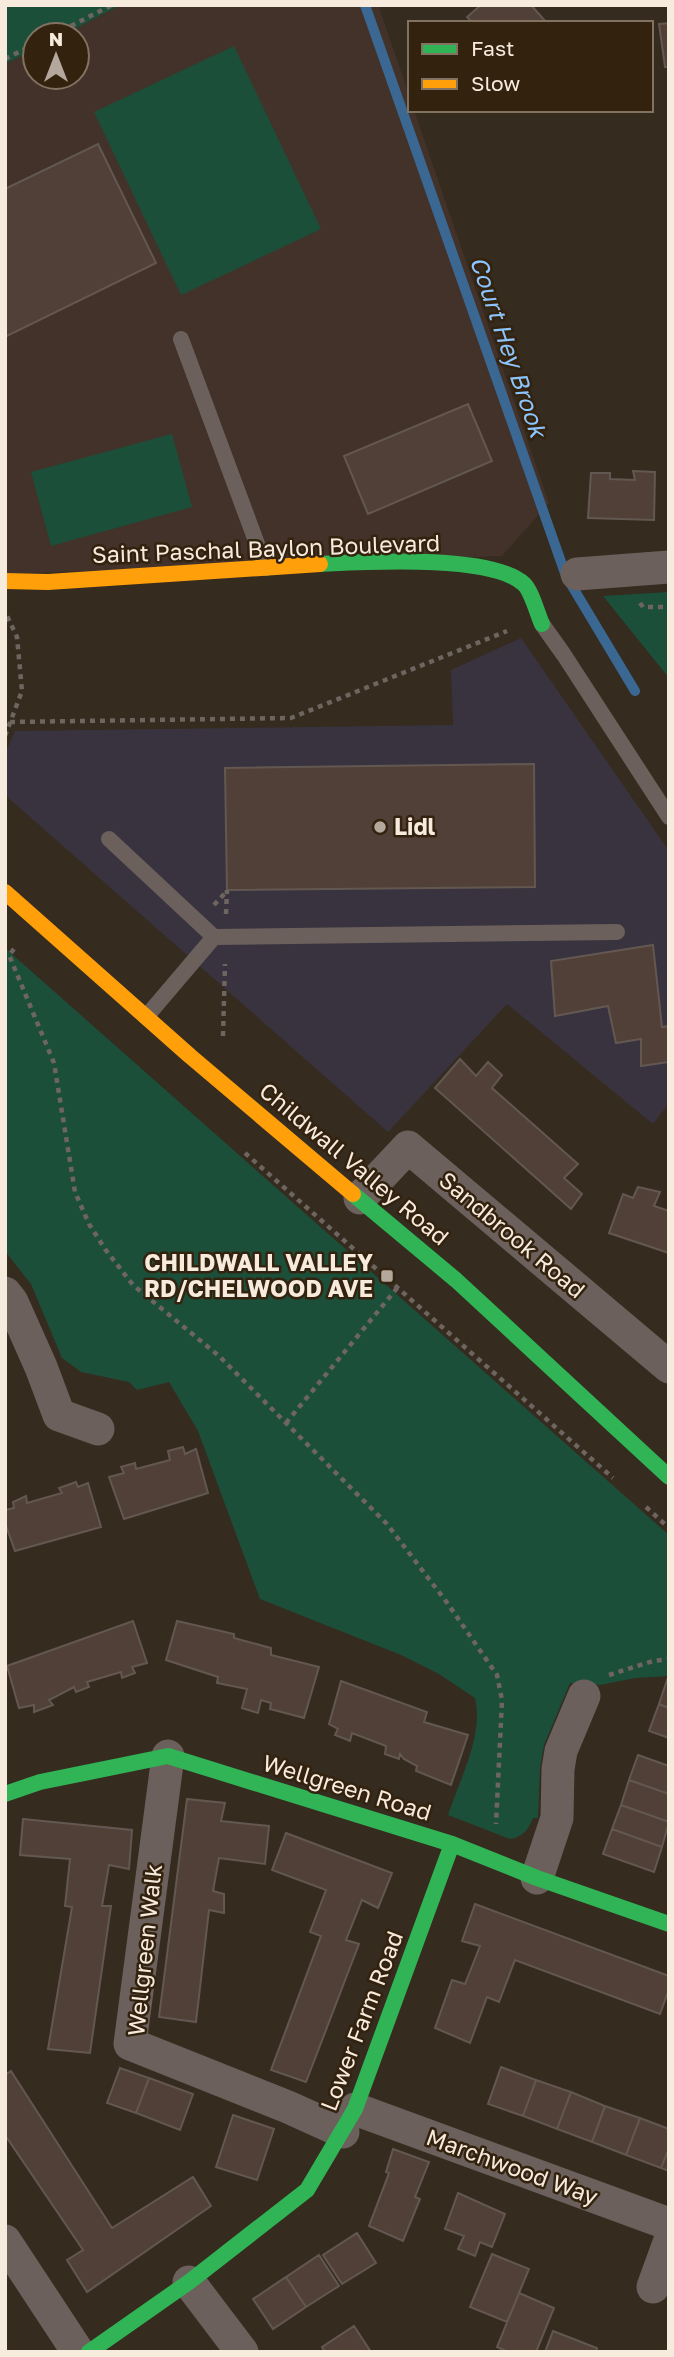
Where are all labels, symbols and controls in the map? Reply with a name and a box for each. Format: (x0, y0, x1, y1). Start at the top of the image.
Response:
north arrow (21, 21, 91, 91)
legend (408, 21, 653, 112)
text: N (49, 27, 63, 50)
text: Fast (471, 35, 514, 61)
text: Slow (471, 70, 520, 96)
water label: Court Hey Brook (464, 252, 555, 443)
street label: Saint Paschal Baylon Boulevard (91, 528, 441, 568)
place label: Lidl (394, 812, 436, 840)
marker: Lidl (372, 819, 388, 835)
street label: Childwall Valley Road (254, 1076, 455, 1251)
street label: Sandbrook Road (434, 1165, 591, 1303)
place label: CHILDWALL VALLEY RD/CHELWOOD AVE (144, 1248, 373, 1302)
marker: CHILDWALL VALLEY RD/CHELWOOD AVE (379, 1268, 395, 1284)
street label: Wellgreen Road (260, 1748, 435, 1826)
street label: Wellgreen Walk (121, 1862, 167, 2037)
street label: Lower Farm Road (314, 1927, 408, 2115)
street label: Marchwood Way (423, 2122, 602, 2210)

